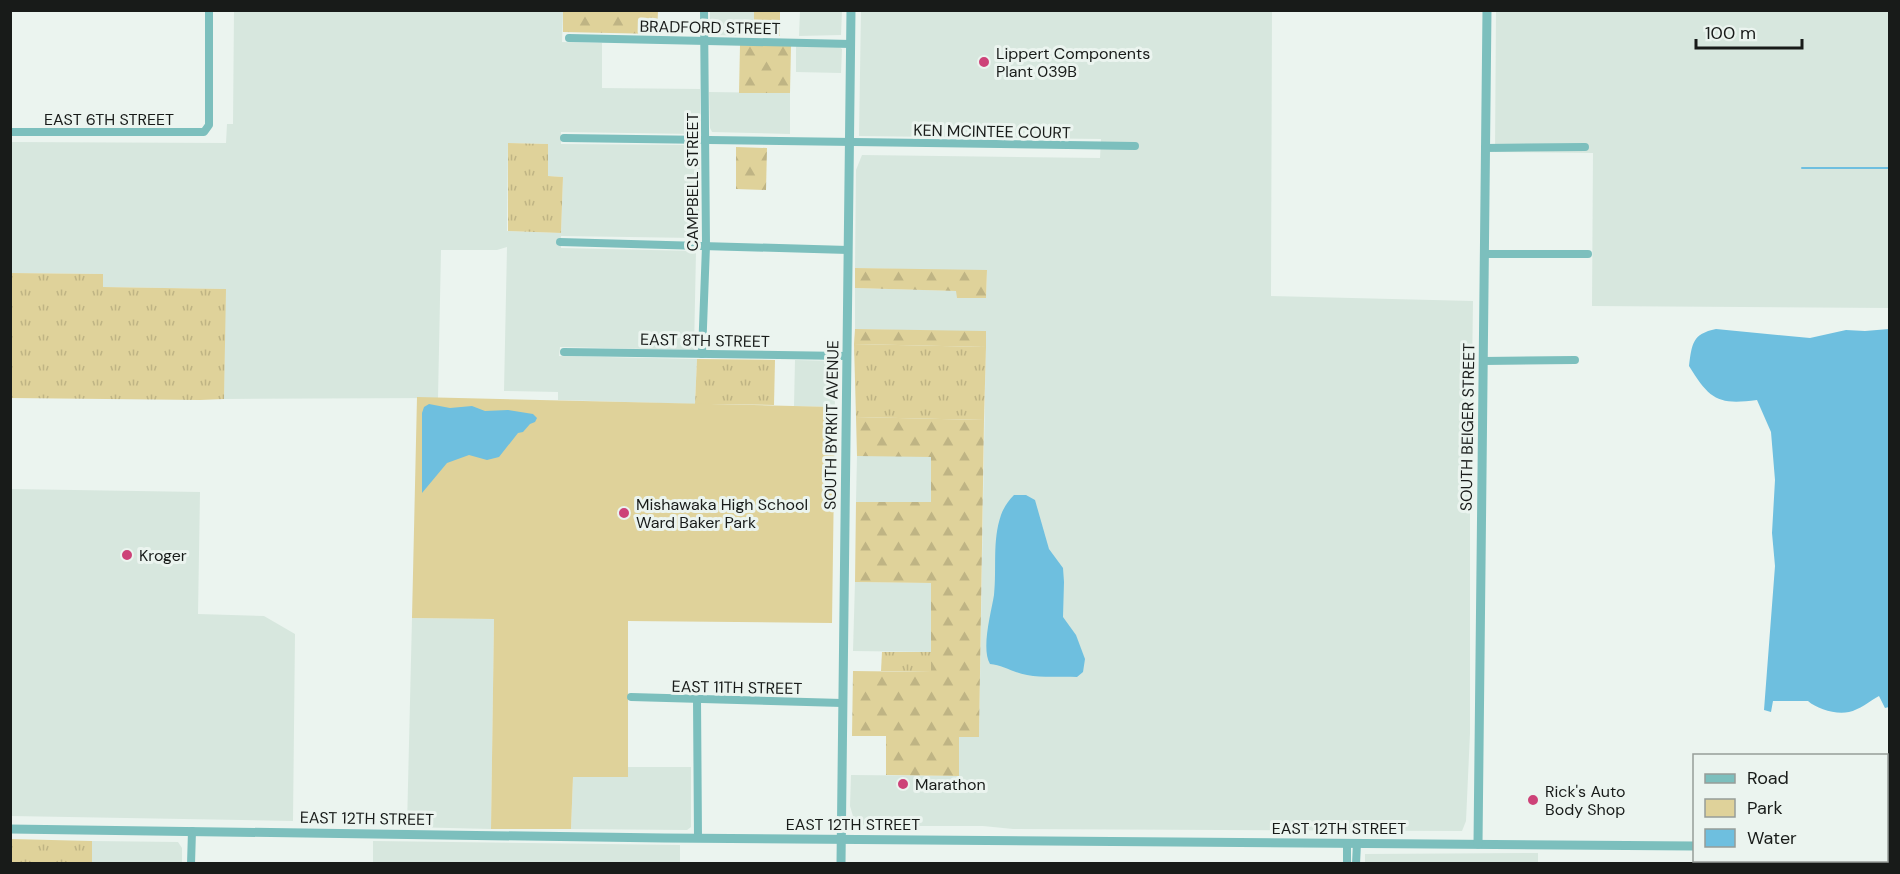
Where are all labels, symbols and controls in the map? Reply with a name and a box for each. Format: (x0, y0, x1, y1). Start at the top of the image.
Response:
scale bar (1696, 12, 1802, 50)
street label: BRADFORD STREET (639, 16, 781, 39)
text: 100 m (1705, 21, 1756, 45)
place label: Lippert Components Plant 039B (996, 43, 1150, 82)
marker: Lippert Components Plant 039B (977, 55, 991, 69)
street label: EAST 6TH STREET (44, 109, 174, 130)
street label: CAMPBELL STREET (682, 113, 703, 251)
street label: KEN MCINTEE COURT (913, 120, 1071, 143)
street label: EAST 8TH STREET (640, 329, 770, 352)
street label: SOUTH BYRKIT AVENUE (820, 340, 843, 510)
street label: SOUTH BEIGER STREET (1456, 343, 1479, 511)
place label: Mishawaka High School Ward Baker Park (636, 494, 808, 533)
marker: Mishawaka High School Ward Baker Park (617, 506, 631, 520)
place label: Kroger (139, 545, 187, 566)
marker: Kroger (120, 548, 134, 562)
street label: EAST 11TH STREET (672, 676, 802, 699)
legend (1693, 754, 1888, 862)
text: Road (1747, 766, 1789, 790)
place label: Marathon (915, 774, 986, 795)
marker: Marathon (896, 777, 910, 791)
place label: Rick's Auto Body Shop (1545, 781, 1626, 820)
marker: Rick's Auto Body Shop (1526, 793, 1540, 807)
text: Park (1747, 796, 1783, 820)
street label: EAST 12TH STREET (300, 807, 434, 830)
street label: EAST 12TH STREET (786, 814, 920, 835)
street label: EAST 12TH STREET (1272, 818, 1406, 839)
text: Water (1747, 826, 1797, 850)

